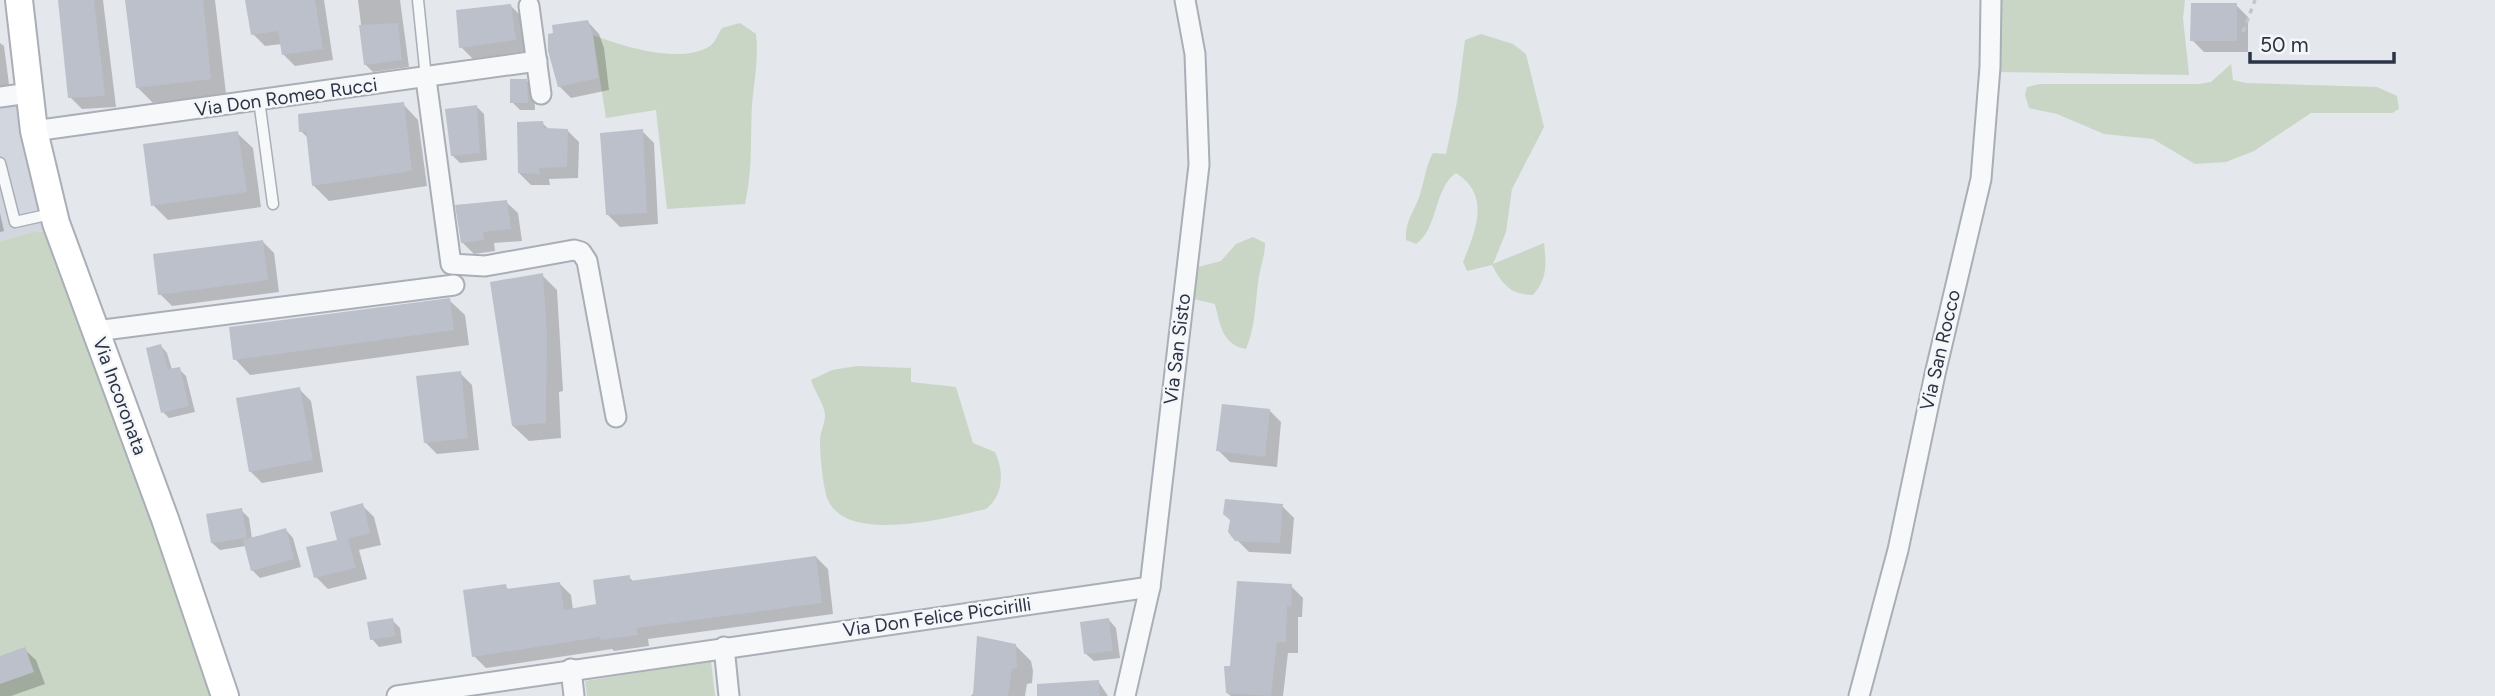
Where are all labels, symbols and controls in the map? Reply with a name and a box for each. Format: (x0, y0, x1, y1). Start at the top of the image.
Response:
scale bar (2250, 21, 2394, 65)
text: 50 m (2260, 32, 2309, 57)
street label: Via Don Romeo Rucci (193, 73, 379, 121)
street label: Via San Rocco (1915, 287, 1965, 413)
street label: Via San Sisto (1159, 292, 1195, 406)
street label: Via Incoronata (88, 334, 152, 458)
street label: Via Don Felice Piccirilli (841, 592, 1033, 642)

